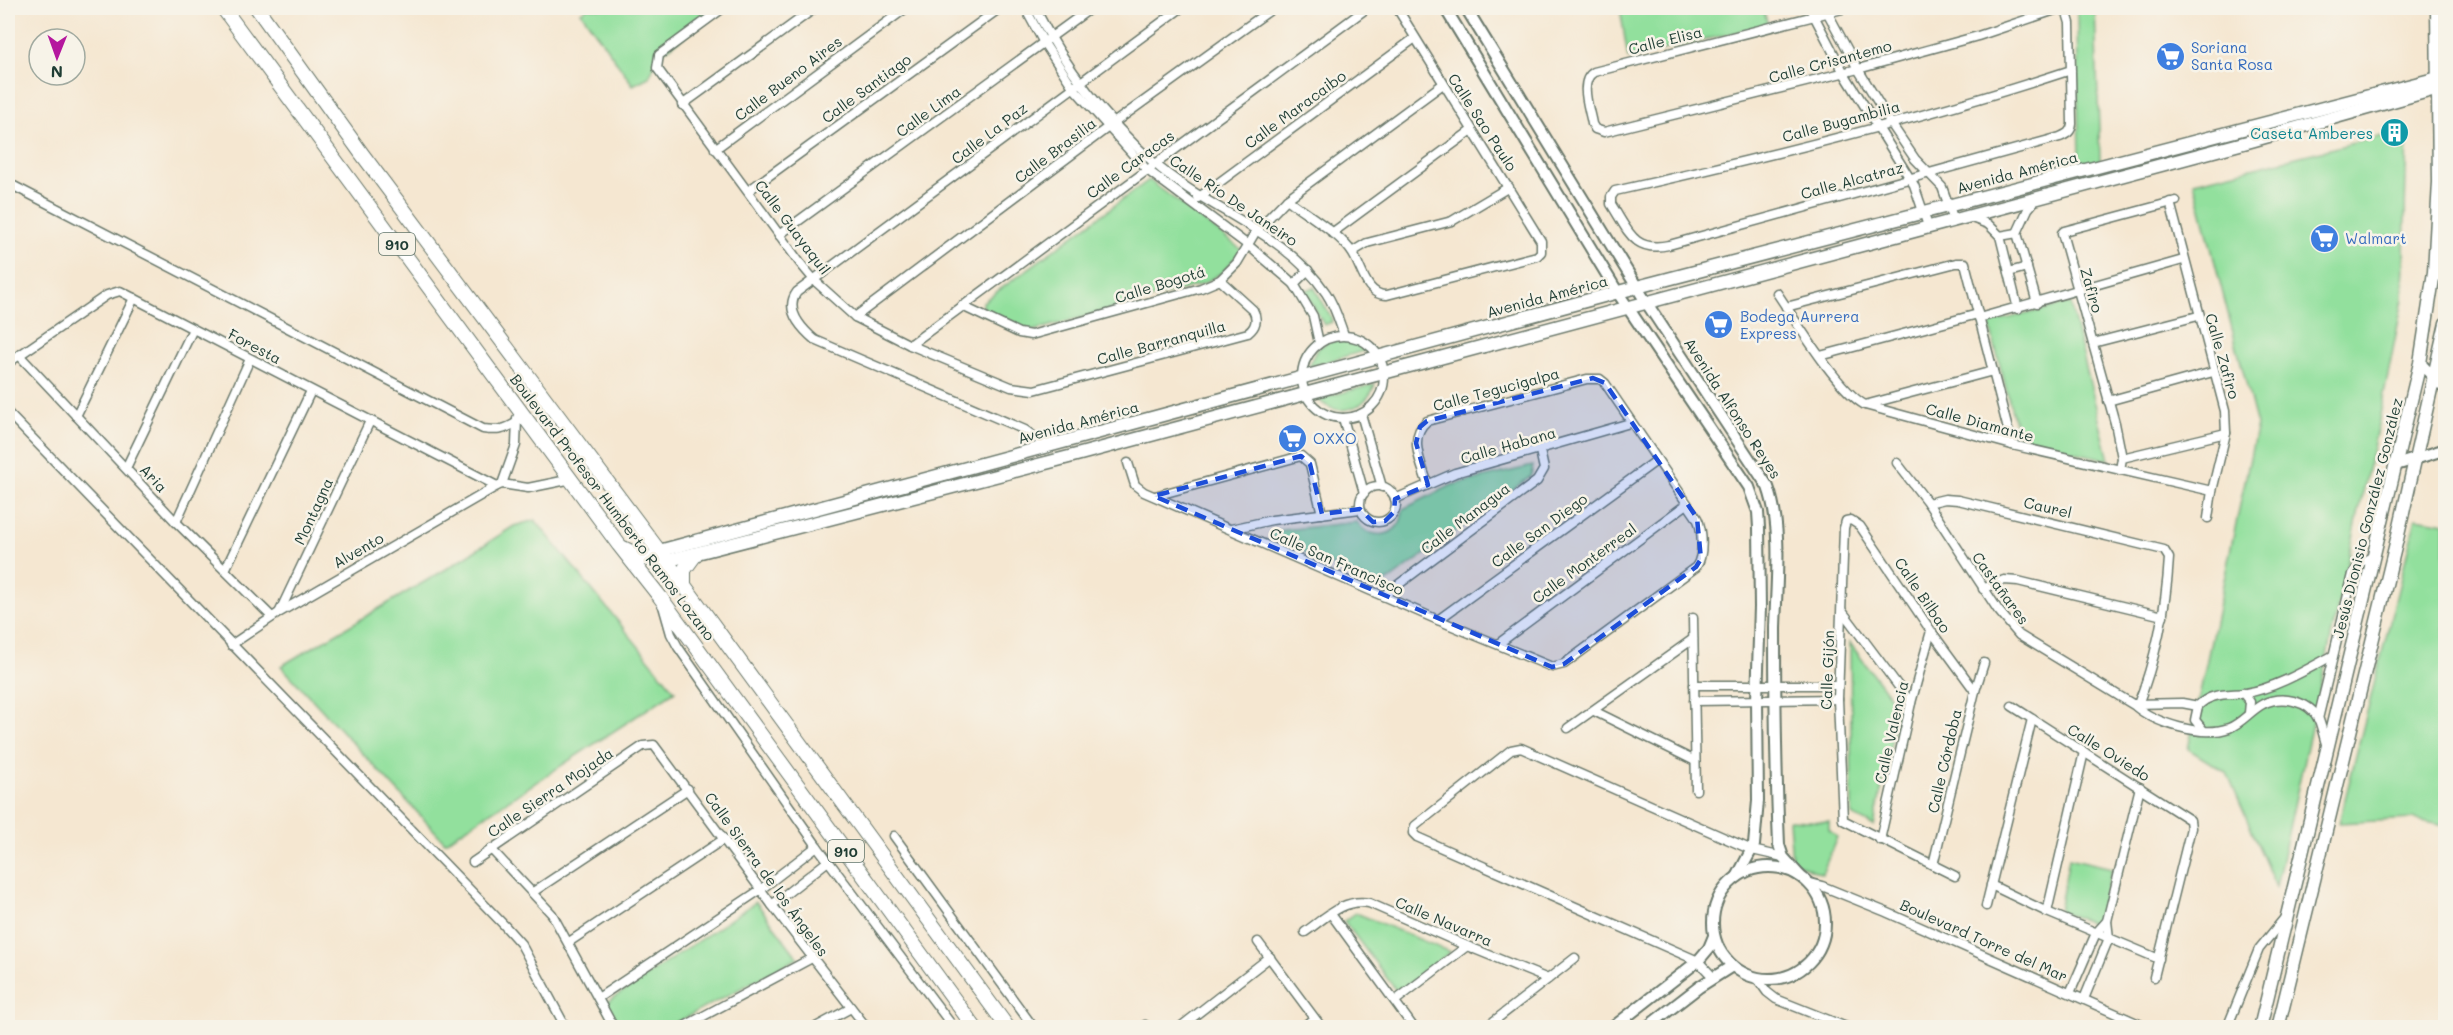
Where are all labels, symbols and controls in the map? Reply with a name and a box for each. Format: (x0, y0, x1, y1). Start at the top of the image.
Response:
street label: Calle Elisa (1626, 21, 1704, 59)
north arrow (27, 27, 87, 87)
street label: Calle Bueno Aires (730, 31, 846, 125)
street label: Calle Crisantemo (1766, 35, 1894, 87)
place label: Soriana Santa Rosa (2191, 37, 2273, 74)
supermarket icon: Soriana Santa Rosa (2154, 40, 2186, 72)
street label: Calle Santiago (817, 49, 915, 127)
text: N (50, 62, 63, 83)
street label: Calle Maracaibo (1240, 65, 1350, 153)
street label: Calle Sao Paulo (1444, 69, 1522, 175)
street label: Calle Lima (892, 81, 964, 141)
street label: Calle Bugambilia (1780, 96, 1902, 146)
street label: Calle La Paz (947, 98, 1031, 168)
street label: Calle Brasilia (1010, 113, 1100, 187)
building icon: Caseta Amberes (2378, 117, 2410, 149)
place label: Caseta Amberes (2250, 123, 2373, 143)
street label: Calle Caracas (1082, 125, 1178, 203)
street label: Avenida América (1954, 146, 2080, 198)
street label: Calle Río De Janeiro (1166, 150, 1302, 250)
street label: Calle Alcatraz (1798, 157, 1906, 203)
street label: Calle Guayaquil (751, 176, 835, 278)
supermarket icon: Walmart (2308, 222, 2340, 254)
place label: Walmart (2345, 228, 2407, 248)
road number: 910 (379, 233, 415, 255)
street label: Calle Bogotá (1112, 261, 1208, 307)
street label: Zafiro (2076, 265, 2108, 315)
street label: Avenida América (1484, 270, 1610, 322)
place label: Bodega Aurrera Express (1740, 306, 1860, 343)
supermarket icon: Bodega Aurrera Express (1703, 309, 1735, 341)
street label: Calle Zafiro (2201, 311, 2245, 401)
street label: Calle Barranquilla (1094, 315, 1228, 369)
street label: Foresta (225, 324, 285, 368)
street label: Avenida Alfonso Reyes (1680, 334, 1786, 482)
street label: Calle Tegucigalpa (1431, 363, 1561, 415)
street label: Boulevard Profesor Humberto Ramos Lozano (506, 370, 720, 644)
street label: Avenida América (1015, 396, 1141, 448)
street label: Jesús Dionisio González González (2327, 396, 2407, 640)
street label: Calle Diamante (1924, 398, 2036, 446)
supermarket icon: OXXO (1276, 422, 1308, 454)
street label: Calle Habana (1458, 422, 1558, 468)
place label: OXXO (1313, 428, 1357, 448)
street label: Aria (136, 460, 172, 496)
street label: Montagna (289, 474, 337, 548)
street label: Calle Managua (1416, 478, 1514, 558)
street label: Calle San Diego (1487, 488, 1591, 572)
street label: Caurel (2022, 492, 2074, 522)
street label: Calle Monterreal (1528, 518, 1640, 608)
street label: Calle San Francisco (1267, 522, 1407, 600)
street label: Alvento (329, 527, 387, 572)
street label: Castañares (1968, 548, 2034, 628)
street label: Calle Bilbao (1890, 553, 1956, 637)
street label: Calle Gijón (1816, 630, 1838, 710)
street label: Calle Valencia (1869, 679, 1913, 785)
street label: Calle Córdoba (1922, 707, 1966, 815)
street label: Calle Oviedo (2064, 719, 2154, 785)
street label: Calle Sierra Mojada (483, 743, 617, 841)
street label: Calle Sierra de los Ángeles (701, 788, 833, 960)
road number: 910 (828, 840, 864, 862)
street label: Calle Navarra (1392, 892, 1496, 950)
street label: Boulevard Torre del Mar (1897, 894, 2071, 986)

